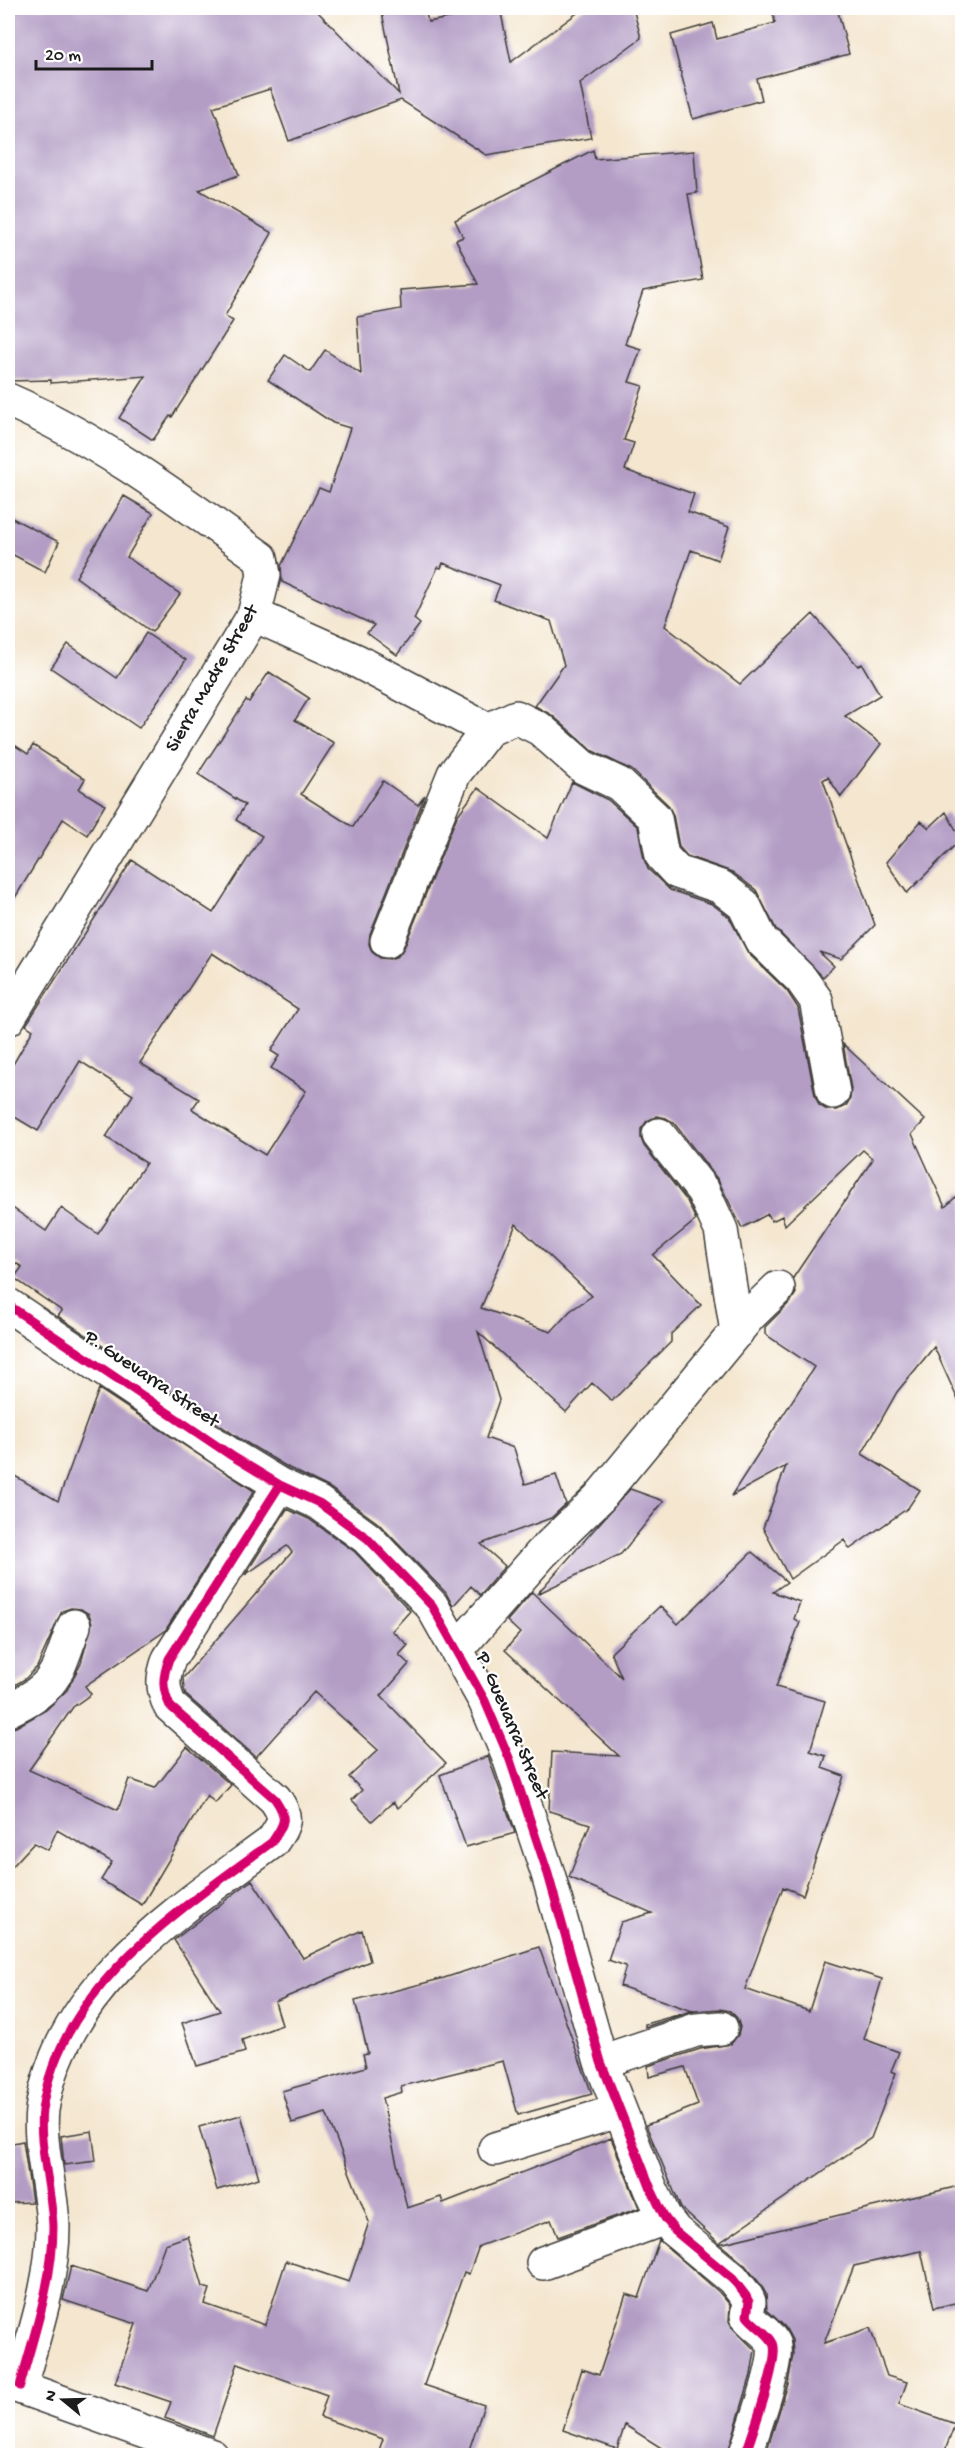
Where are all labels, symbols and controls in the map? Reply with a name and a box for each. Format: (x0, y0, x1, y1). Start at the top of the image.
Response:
scale bar (36, 33, 152, 71)
text: 20 m (45, 46, 81, 67)
street label: Sierra Madre Street (162, 600, 265, 757)
street label: P. Guevarra Street (78, 1326, 224, 1435)
street label: P. Guevarra Street (469, 1648, 553, 1805)
north arrow (33, 2370, 93, 2430)
text: N (41, 2388, 63, 2404)

